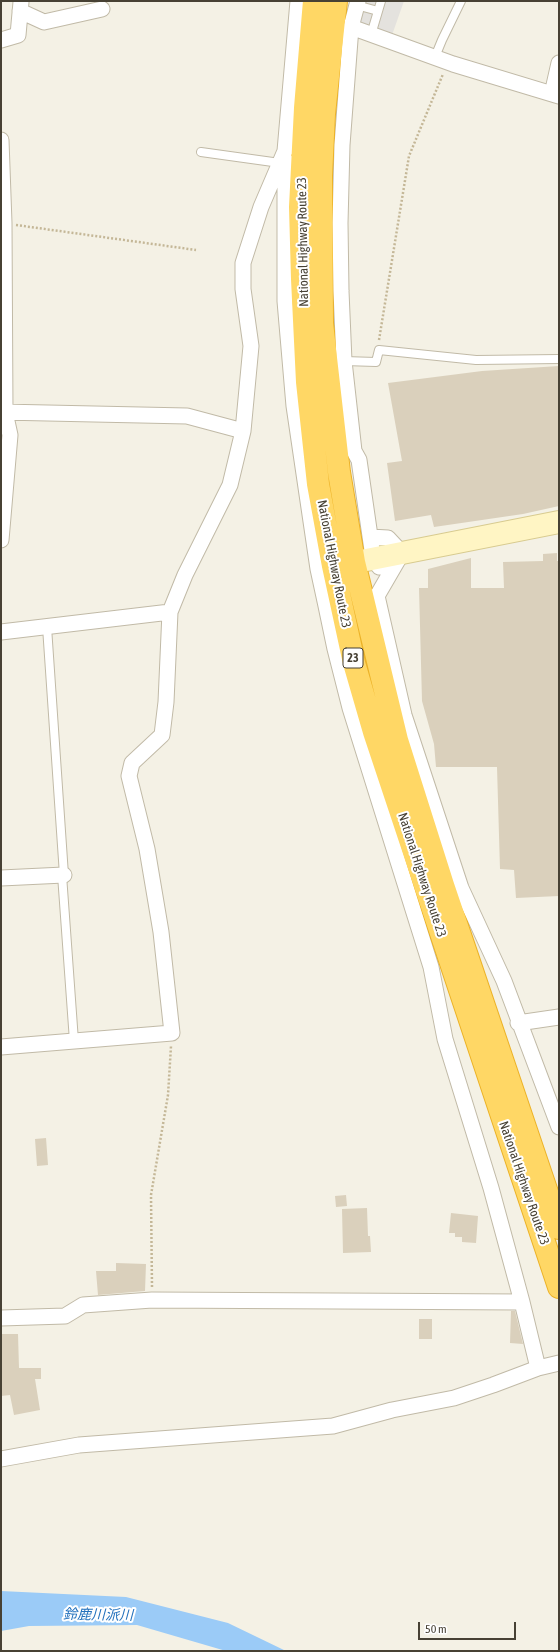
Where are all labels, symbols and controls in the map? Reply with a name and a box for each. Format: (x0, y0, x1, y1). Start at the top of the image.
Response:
street label: National Highway Route 23 (294, 177, 312, 307)
street label: National Highway Route 23 (314, 499, 354, 629)
road number: 23 (343, 648, 363, 668)
street label: National Highway Route 23 (395, 811, 449, 939)
street label: National Highway Route 23 (495, 1119, 553, 1247)
water label: 鈴鹿川派川 (63, 1606, 133, 1624)
scale bar (420, 1614, 518, 1640)
text: 50 m (425, 1622, 447, 1636)

